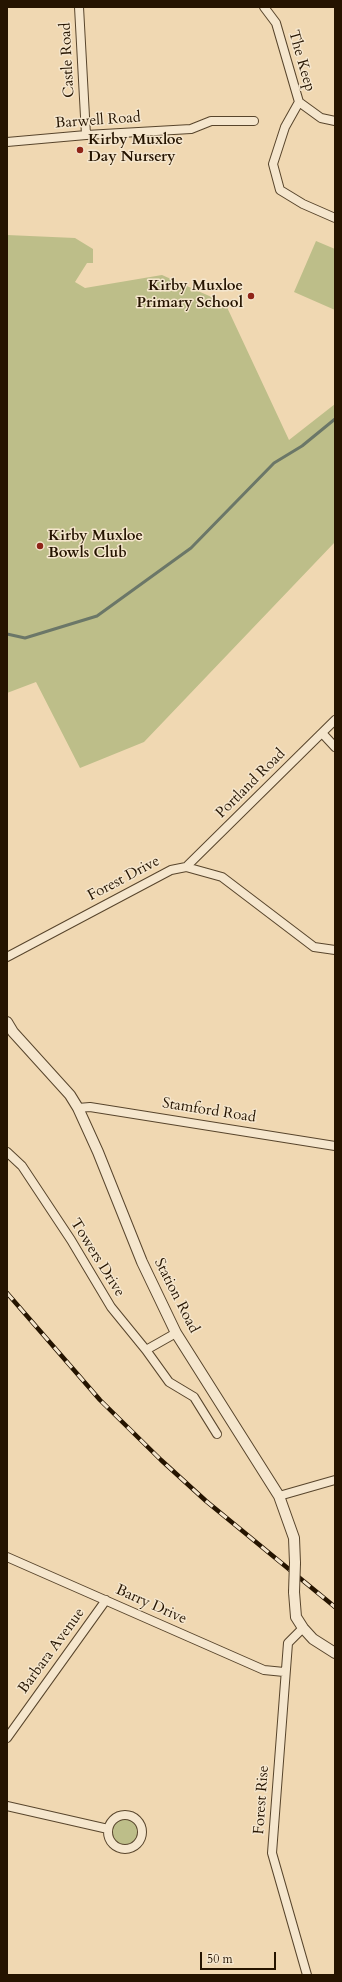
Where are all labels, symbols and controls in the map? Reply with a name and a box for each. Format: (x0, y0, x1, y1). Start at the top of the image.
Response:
street label: Castle Road (57, 22, 79, 98)
street label: The Keep (284, 28, 318, 94)
street label: Barwell Road (55, 109, 141, 133)
place label: Kirby Muxloe Day Nursery (88, 132, 183, 167)
marker: Kirby Muxloe Day Nursery (75, 145, 85, 155)
place label: Kirby Muxloe Primary School (136, 278, 243, 313)
marker: Kirby Muxloe Primary School (246, 291, 256, 301)
place label: Kirby Muxloe Bowls Club (48, 528, 143, 563)
marker: Kirby Muxloe Bowls Club (35, 541, 45, 551)
street label: Portland Road (212, 745, 290, 823)
street label: Forest Drive (85, 853, 163, 905)
street label: Stamford Road (161, 1095, 257, 1127)
street label: Towers Drive (66, 1216, 128, 1300)
street label: Station Road (150, 1256, 202, 1336)
street label: Barry Drive (113, 1581, 189, 1629)
street label: Barbara Avenue (15, 1605, 89, 1697)
street label: Forest Rise (251, 1765, 273, 1835)
scale bar (202, 1944, 278, 1970)
text: 50 m (207, 1951, 233, 1967)

